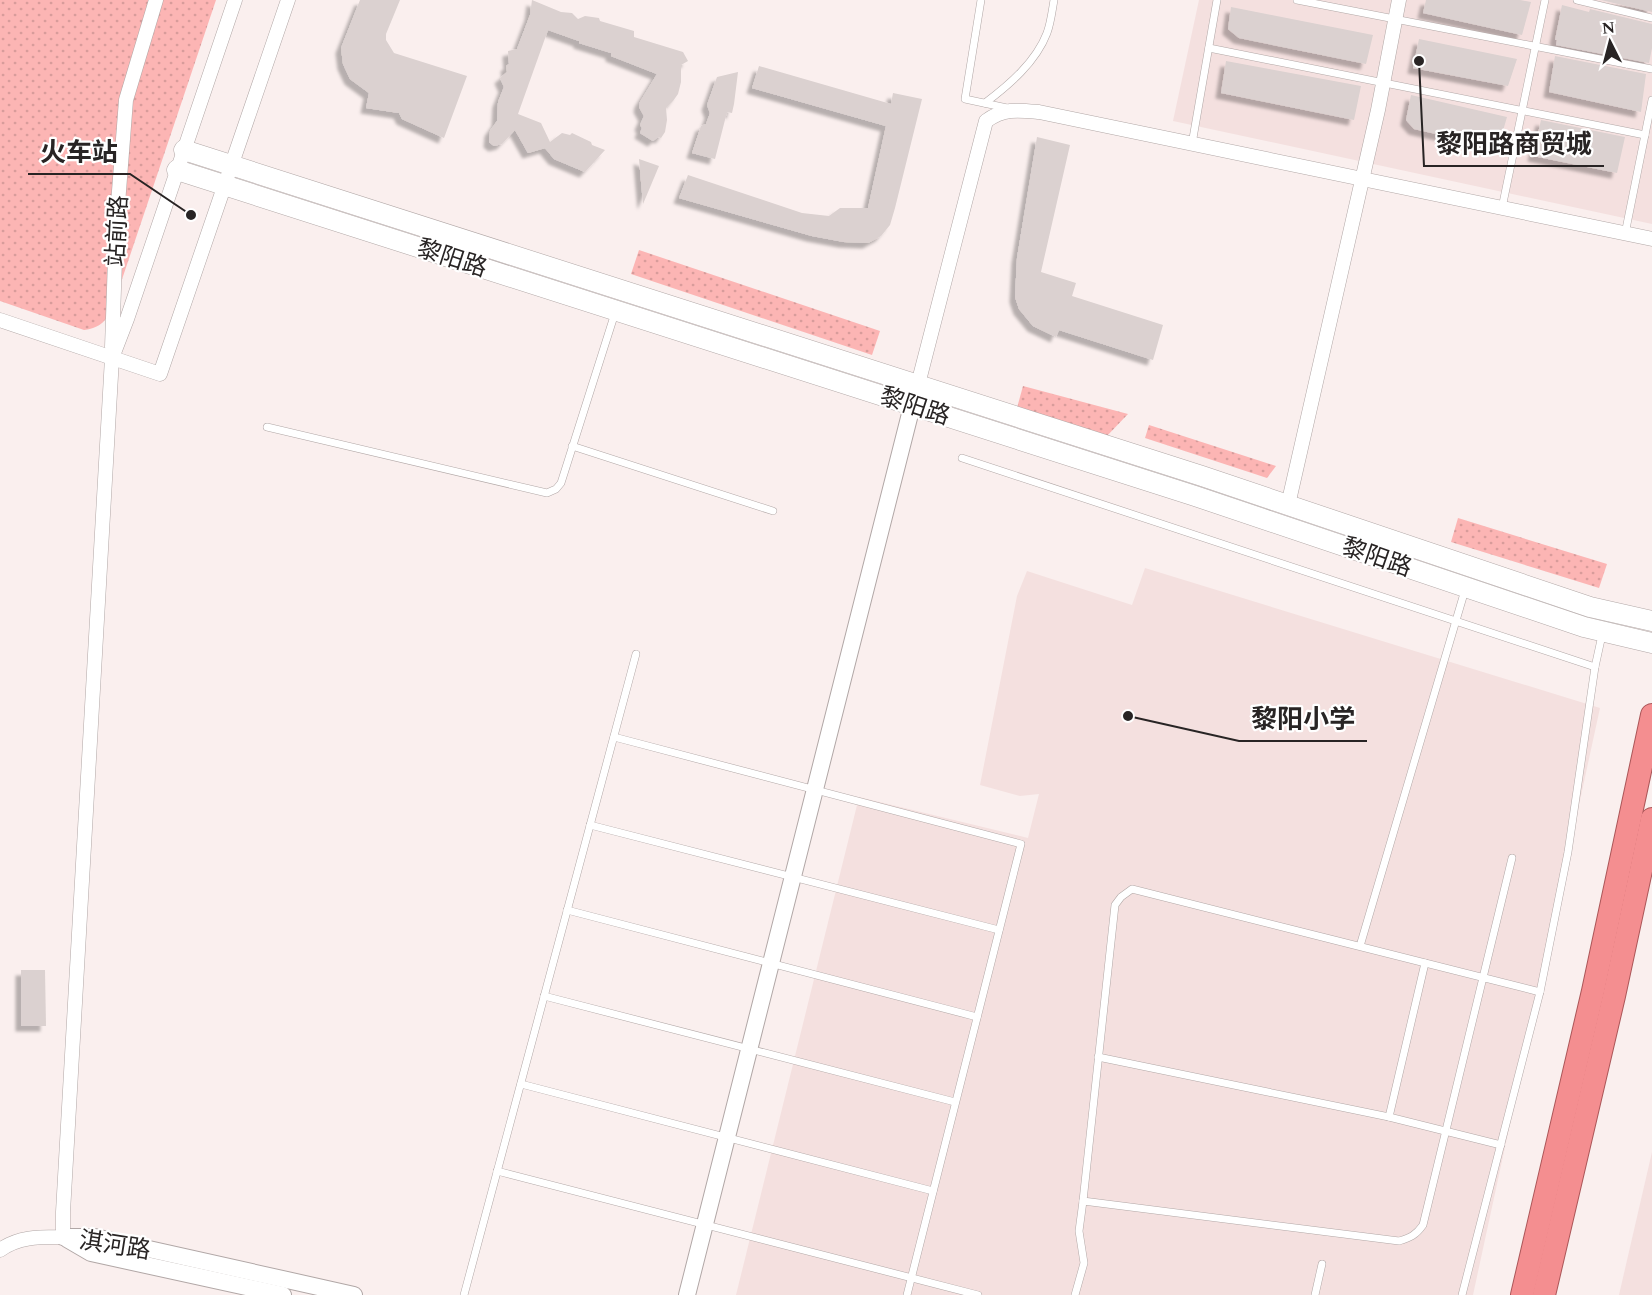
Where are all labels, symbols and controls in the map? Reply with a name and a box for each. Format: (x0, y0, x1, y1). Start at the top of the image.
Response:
north arrow (1580, 12, 1640, 72)
text: N (1601, 15, 1616, 41)
callout: 黎阳路商贸城 (1424, 122, 1604, 166)
text: 黎阳路商贸城 (1436, 125, 1592, 165)
callout: 火车站 (28, 130, 130, 174)
text: 火车站 (40, 133, 118, 173)
street label: 站前路 (98, 194, 138, 268)
street label: 黎阳路 (412, 231, 491, 287)
street label: 黎阳路 (875, 379, 954, 435)
street label: 黎阳路 (1337, 529, 1417, 587)
callout: 黎阳小学 (1239, 697, 1367, 741)
text: 黎阳小学 (1251, 700, 1355, 740)
street label: 淇河路 (76, 1223, 153, 1269)

